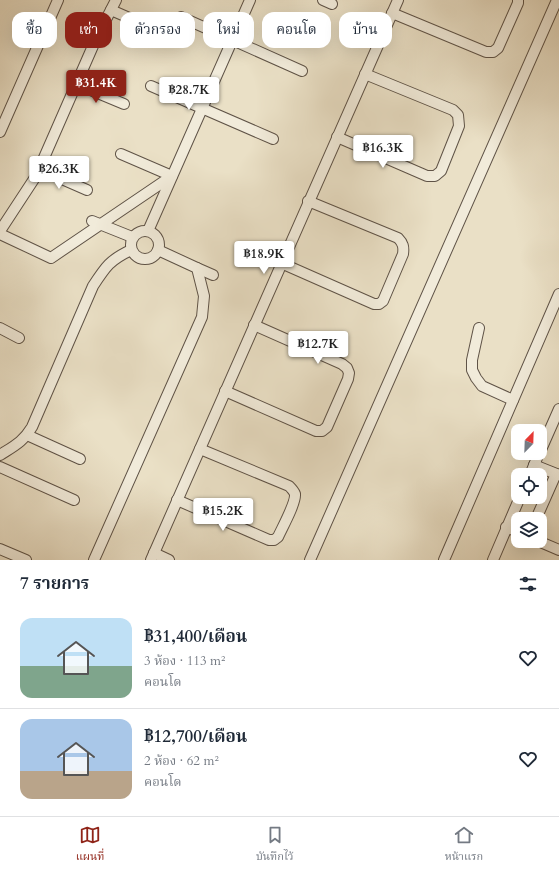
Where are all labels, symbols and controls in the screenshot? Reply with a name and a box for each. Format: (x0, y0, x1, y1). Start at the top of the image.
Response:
chip: ซื้อ (12, 12, 57, 48)
chip: เช่า (65, 12, 112, 48)
chip: ตัวกรอง (120, 12, 195, 48)
chip: ใหม่ (203, 12, 254, 48)
chip: คอนโด (262, 12, 331, 48)
chip: บ้าน (339, 12, 392, 48)
pin: ฿31.4K (63, 70, 129, 104)
text: ฿31.4K (75, 74, 117, 92)
pin: ฿28.7K (156, 77, 222, 111)
text: ฿28.7K (168, 81, 210, 99)
pin: ฿16.3K (350, 135, 416, 169)
text: ฿16.3K (362, 139, 404, 157)
pin: ฿26.3K (26, 156, 92, 190)
text: ฿26.3K (38, 160, 80, 178)
pin: ฿18.9K (231, 241, 297, 275)
text: ฿18.9K (243, 245, 285, 263)
pin: ฿12.7K (285, 331, 351, 365)
text: ฿12.7K (297, 335, 339, 353)
north arrow (511, 424, 547, 460)
map controls (511, 424, 547, 548)
button: locate (511, 468, 547, 504)
pin: ฿15.2K (190, 498, 256, 532)
text: ฿15.2K (202, 502, 244, 520)
button: layers (511, 512, 547, 548)
text: 7 รายการ (20, 572, 89, 595)
icon: filters (517, 573, 539, 595)
text: ฿31,400/เดือน (144, 625, 247, 648)
icon: home (52, 634, 100, 682)
icon: heart (517, 647, 539, 669)
text: 3 ห้อง · 113 m² (144, 652, 225, 670)
text: คอนโด (144, 673, 182, 691)
text: ฿12,700/เดือน (144, 725, 247, 748)
icon: home (52, 735, 100, 783)
icon: heart (517, 748, 539, 770)
text: 2 ห้อง · 62 m² (144, 752, 219, 770)
text: คอนโด (144, 773, 182, 791)
tab: แผนที่ (76, 824, 105, 866)
tab: บันทึกไว้ (256, 824, 293, 866)
tab: หน้าแรก (445, 824, 483, 866)

